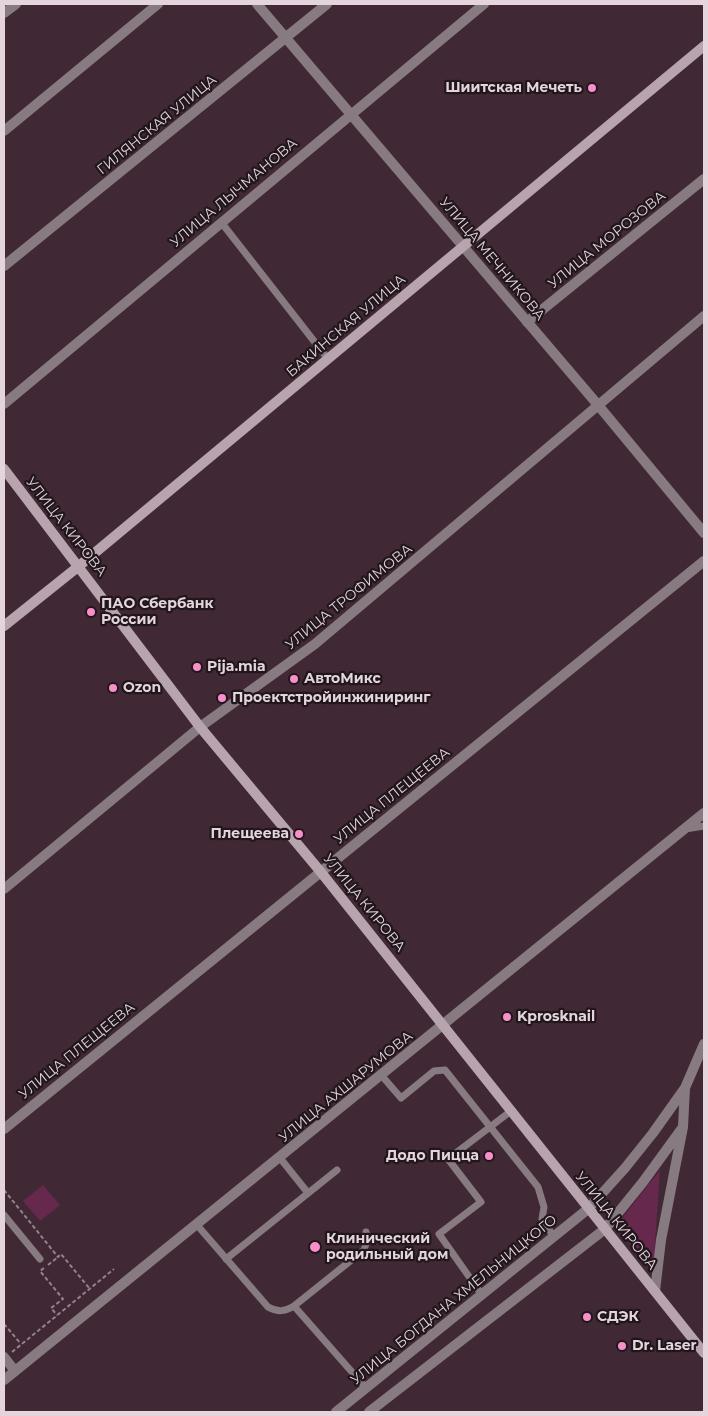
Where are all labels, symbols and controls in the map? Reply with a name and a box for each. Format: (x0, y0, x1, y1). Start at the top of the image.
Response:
street label: ГИЛЯНСКАЯ УЛИЦА (94, 72, 220, 178)
place label: Шиитская Мечеть (445, 80, 582, 96)
marker: Шиитская Мечеть (586, 82, 598, 94)
street label: УЛИЦА ЛЫЧМАНОВА (167, 135, 301, 251)
street label: УЛИЦА МОРОЗОВА (545, 188, 669, 292)
street label: УЛИЦА МЕЧНИКОВА (436, 194, 548, 324)
street label: БАКИНСКАЯ УЛИЦА (283, 271, 409, 381)
street label: УЛИЦА КИРОВА (22, 474, 110, 580)
street label: УЛИЦА ТРОФИМОВА (282, 541, 416, 653)
place label: ПАО Сбербанк России (101, 596, 213, 628)
marker: ПАО Сбербанк России (85, 606, 97, 618)
place label: Pija.mia (207, 659, 266, 675)
marker: Pija.mia (191, 661, 203, 673)
place label: АвтоМикс (304, 671, 381, 687)
marker: АвтоМикс (288, 673, 300, 685)
place label: Ozon (123, 680, 161, 696)
marker: Ozon (107, 682, 119, 694)
place label: Проектстройинжиниринг (232, 690, 431, 706)
marker: Проектстройинжиниринг (216, 692, 228, 704)
street label: УЛИЦА ПЛЕЩЕЕВА (331, 744, 453, 848)
place label: Плещеева (211, 826, 289, 842)
marker: Плещеева (293, 828, 305, 840)
street label: УЛИЦА КИРОВА (319, 851, 409, 955)
street label: УЛИЦА ПЛЕЩЕЕВА (16, 999, 138, 1103)
place label: Kprosknail (517, 1009, 595, 1025)
marker: Kprosknail (501, 1011, 513, 1023)
street label: УЛИЦА АХШАРУМОВА (276, 1028, 416, 1146)
place label: Додо Пицца (386, 1148, 479, 1164)
marker: Додо Пицца (483, 1150, 495, 1162)
street label: УЛИЦА КИРОВА (571, 1169, 661, 1273)
street label: УЛИЦА БОГДАНА ХМЕЛЬНИЦКОГО (348, 1212, 560, 1388)
place label: Клинический родильный дом (326, 1231, 448, 1264)
marker: Клинический родильный дом (308, 1240, 322, 1254)
place label: СДЭК (597, 1309, 639, 1325)
marker: СДЭК (581, 1311, 593, 1323)
place label: Dr. Laser (632, 1338, 697, 1354)
marker: Dr. Laser (616, 1340, 628, 1352)

